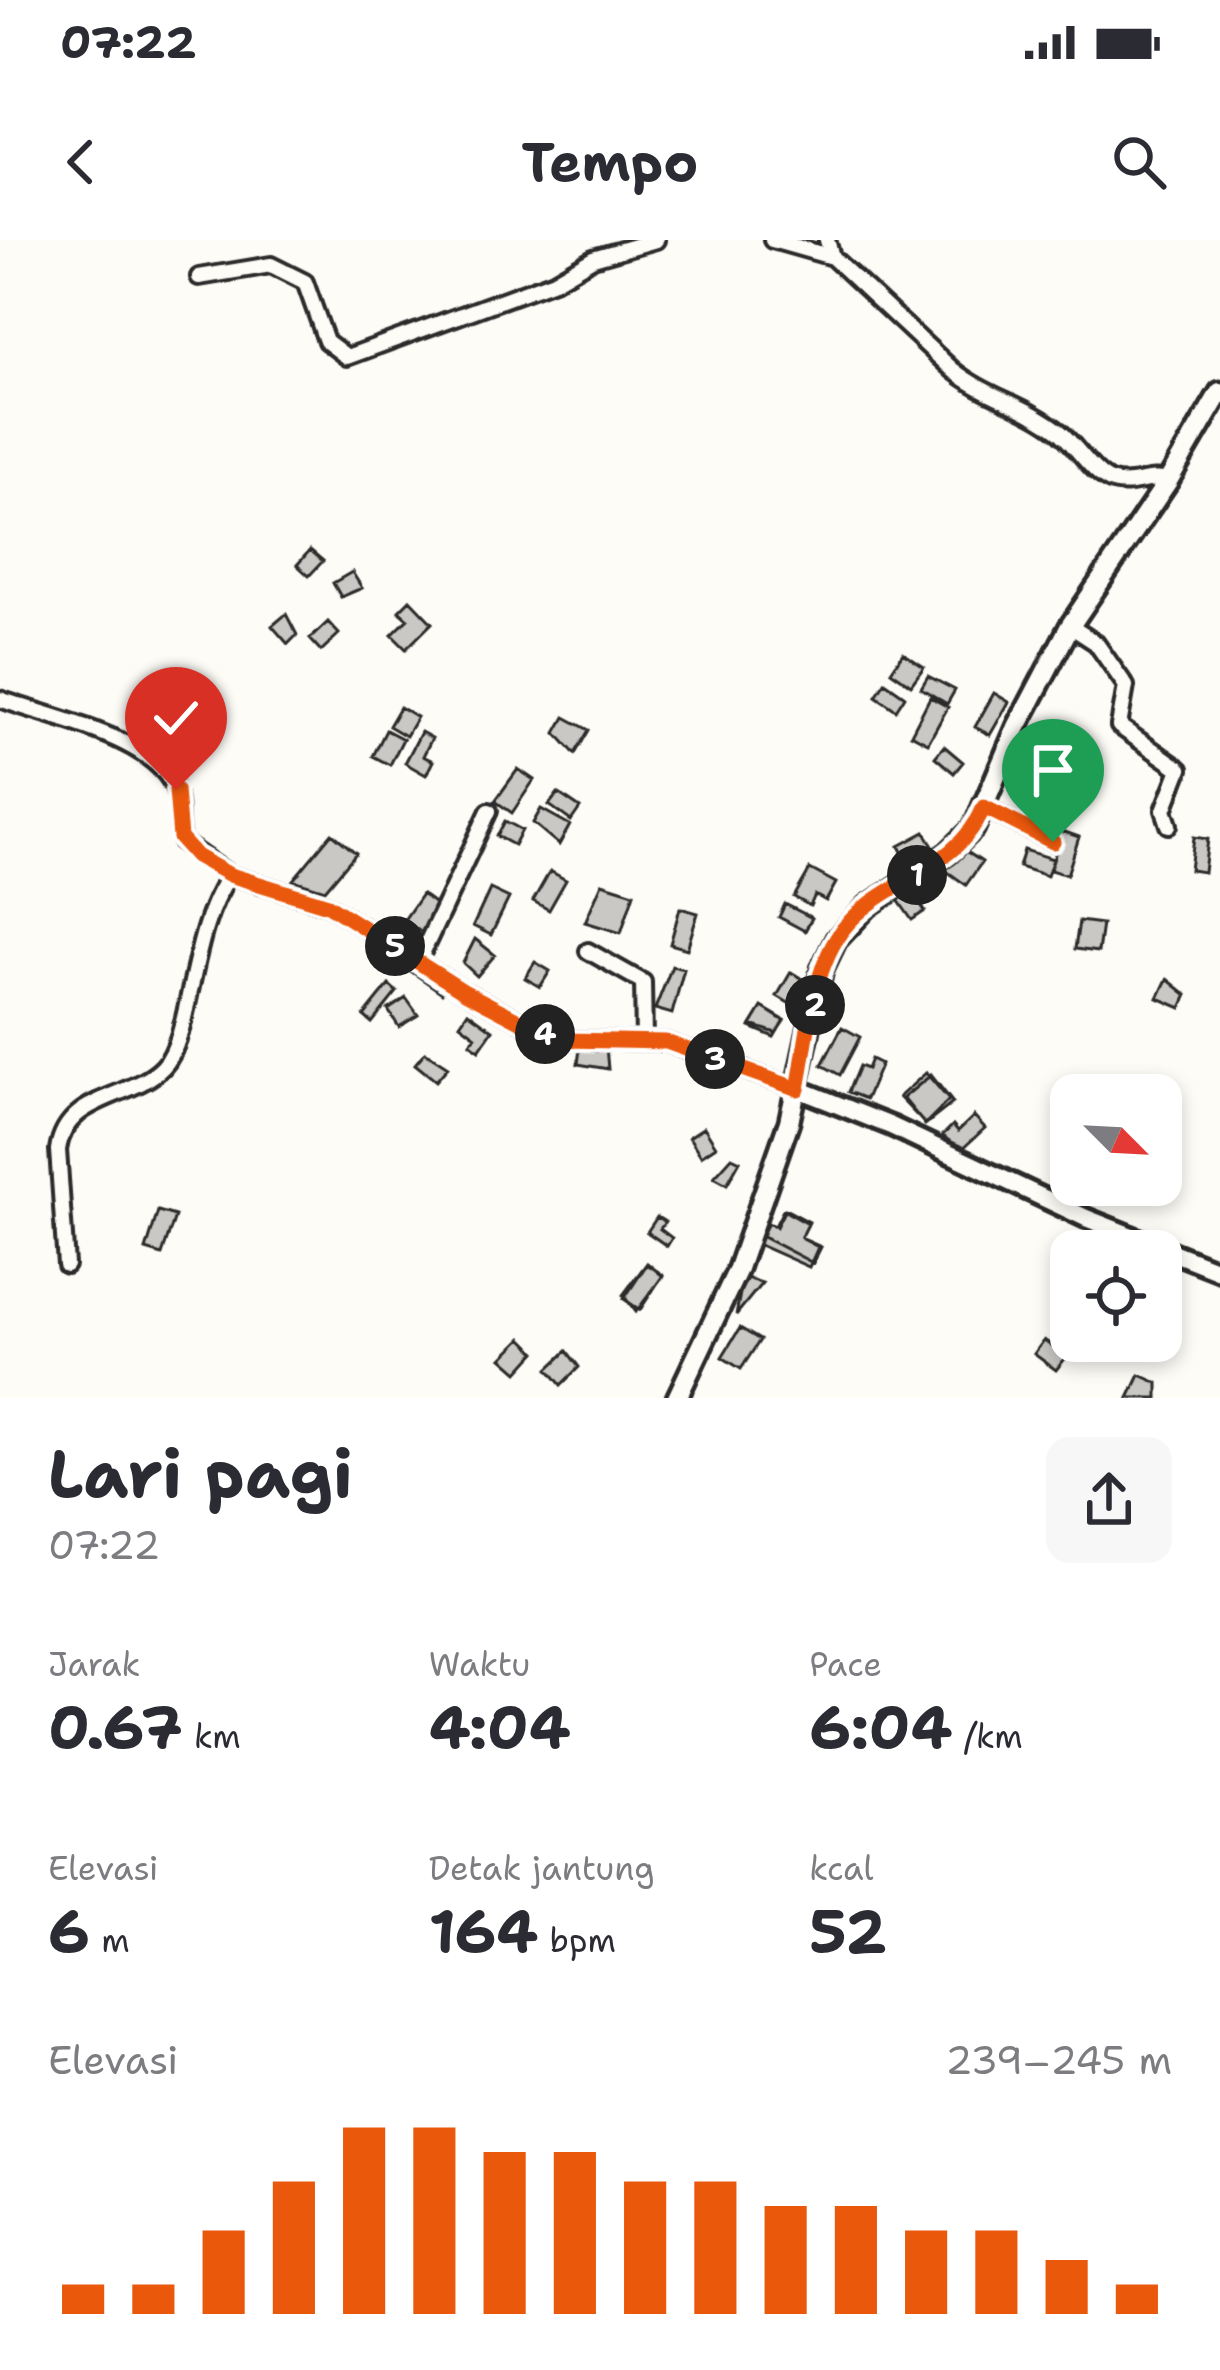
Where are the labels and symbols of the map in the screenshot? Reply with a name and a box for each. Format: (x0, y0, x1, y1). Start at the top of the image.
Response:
pin (125, 667, 227, 790)
pin (1002, 719, 1104, 842)
pin: 1 (887, 845, 947, 905)
pin: 5 (365, 916, 425, 976)
pin: 2 (785, 975, 845, 1035)
pin: 4 (515, 1004, 575, 1064)
pin: 3 (685, 1029, 745, 1089)
north arrow (1050, 1074, 1182, 1206)

